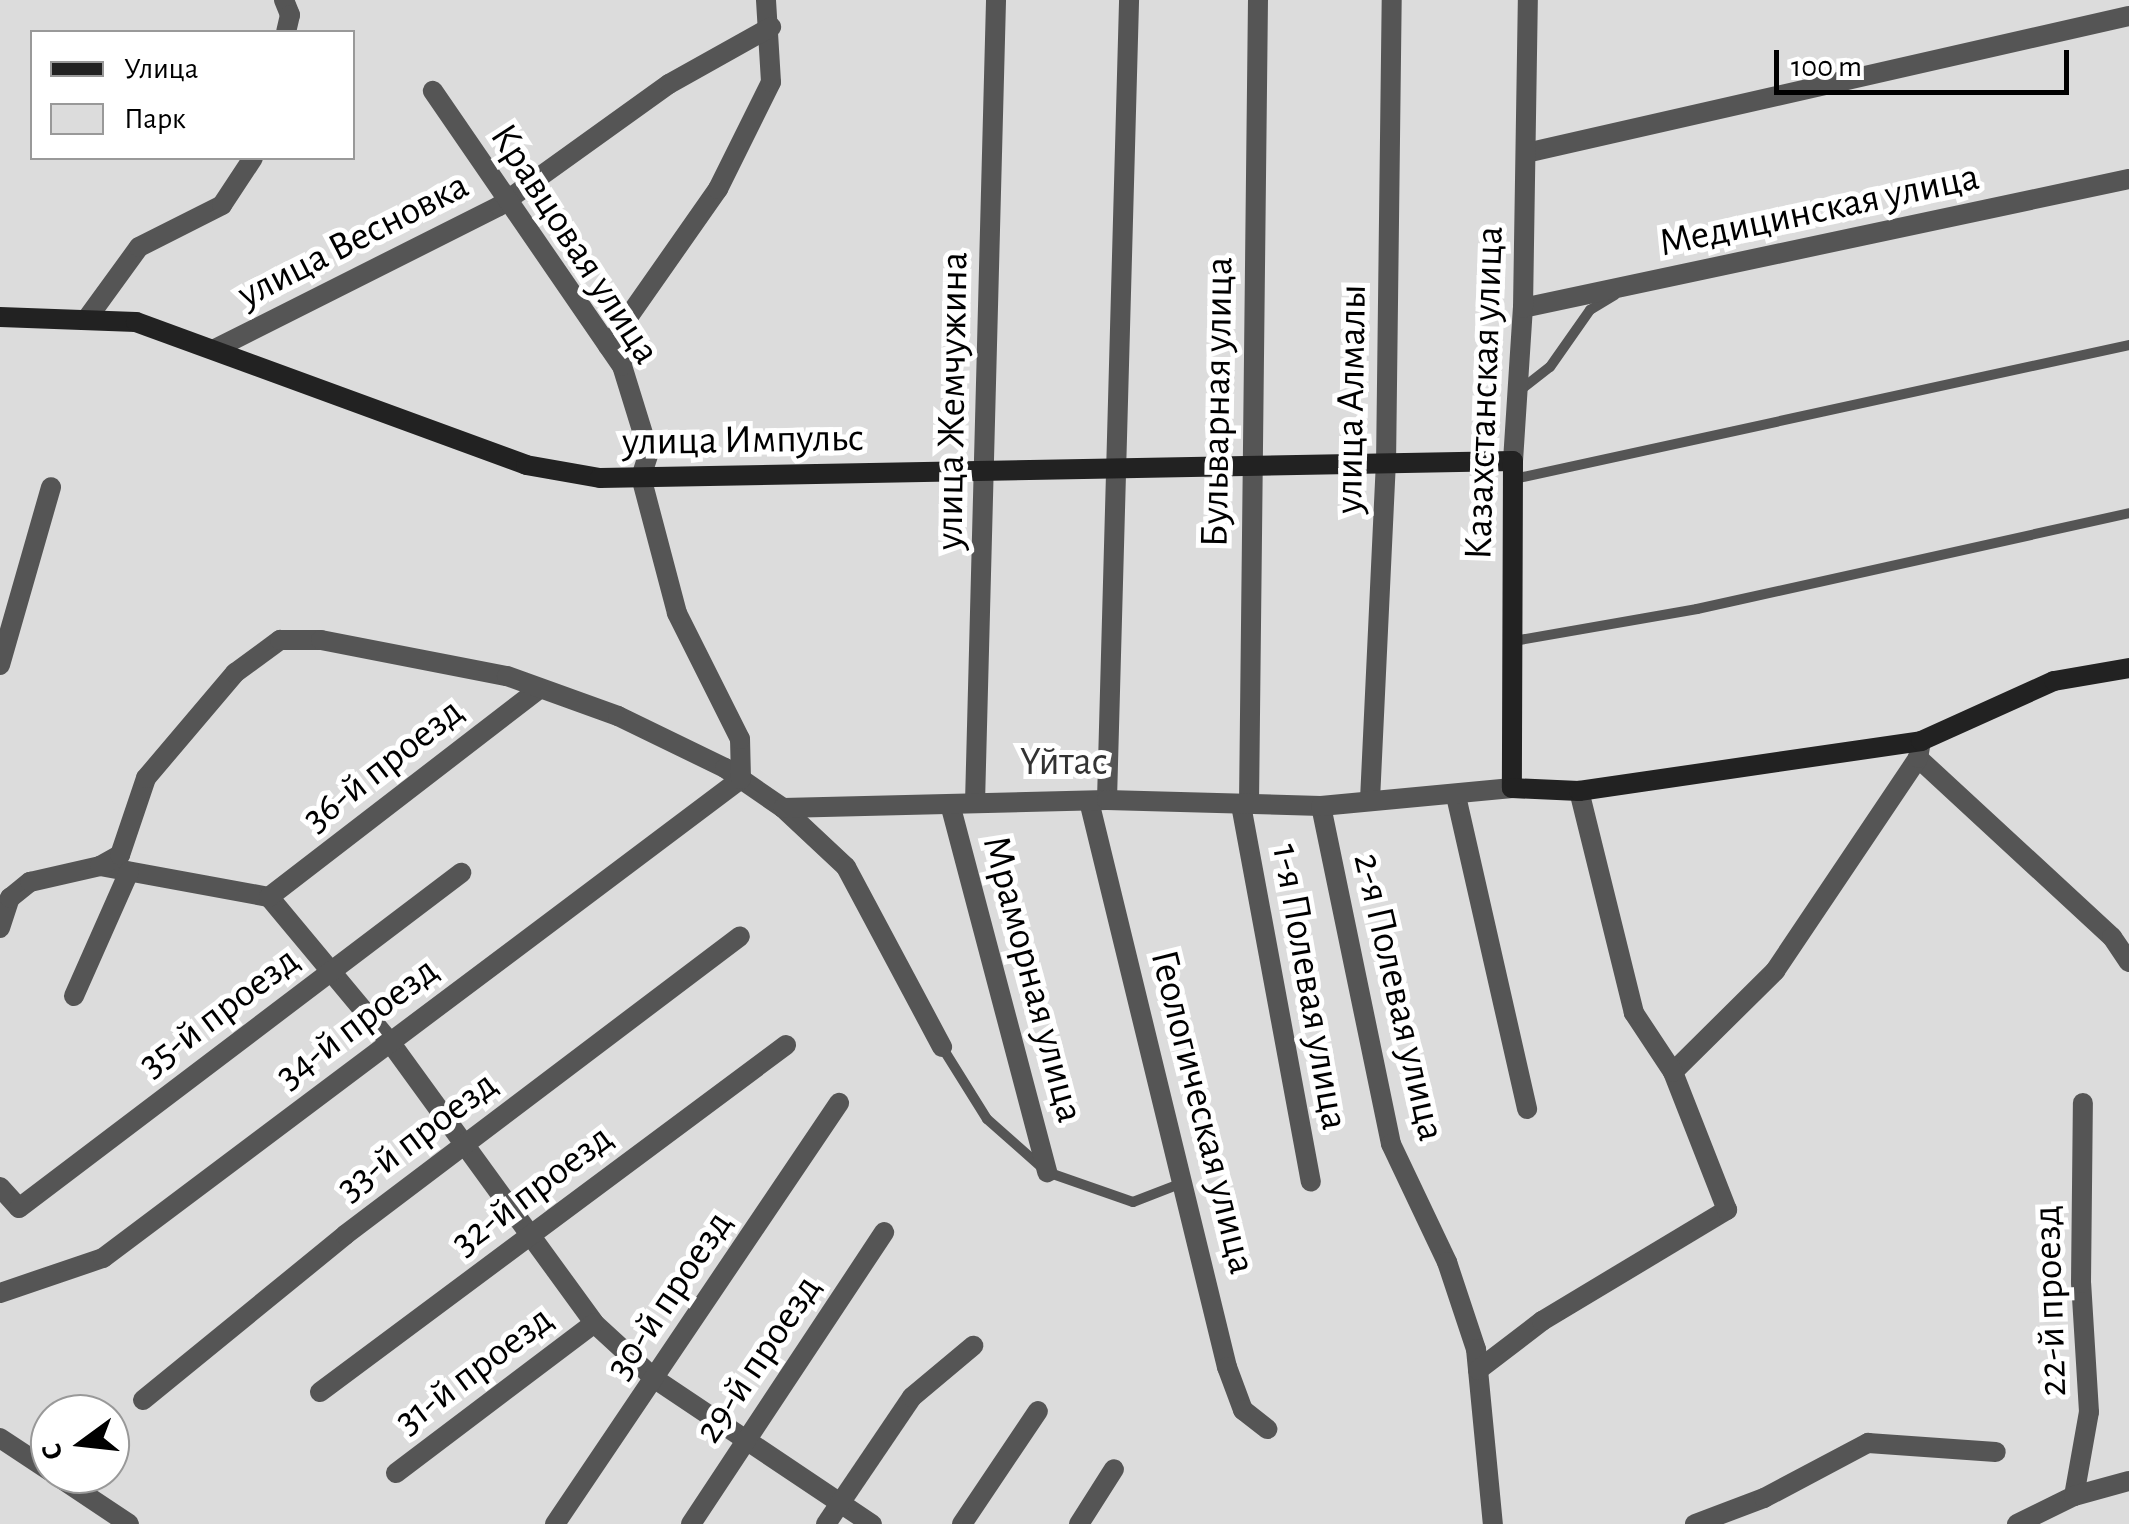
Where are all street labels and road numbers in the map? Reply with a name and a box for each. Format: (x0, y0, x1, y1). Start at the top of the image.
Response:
street label: Кравцовая улица (480, 115, 670, 373)
street label: Медицинская улица (1655, 153, 1983, 267)
street label: улица Весновка (230, 161, 476, 319)
street label: Казахстанская улица (1454, 225, 1514, 561)
street label: улица Жемчужина (925, 251, 979, 551)
street label: Бульварная улица (1190, 256, 1244, 548)
street label: улица Алмалы (1325, 284, 1377, 514)
street label: улица Импульс (622, 414, 864, 466)
street label: 36-й проезд (293, 687, 473, 843)
street label: Мраморная улица (972, 830, 1094, 1128)
street label: 1-я Полевая улица (1261, 840, 1359, 1134)
street label: 2-я Полевая улица (1343, 848, 1455, 1146)
street label: 35-й проезд (129, 936, 309, 1088)
street label: Геологическая улица (1140, 945, 1266, 1279)
street label: 34-й проезд (266, 946, 448, 1100)
street label: 33-й проезд (327, 1060, 507, 1212)
street label: 32-й проезд (442, 1114, 622, 1266)
street label: 30-й проезд (595, 1202, 743, 1388)
street label: 22-й проезд (2023, 1204, 2077, 1398)
street label: 29-й проезд (684, 1266, 832, 1452)
street label: 31-й проезд (386, 1295, 562, 1445)

